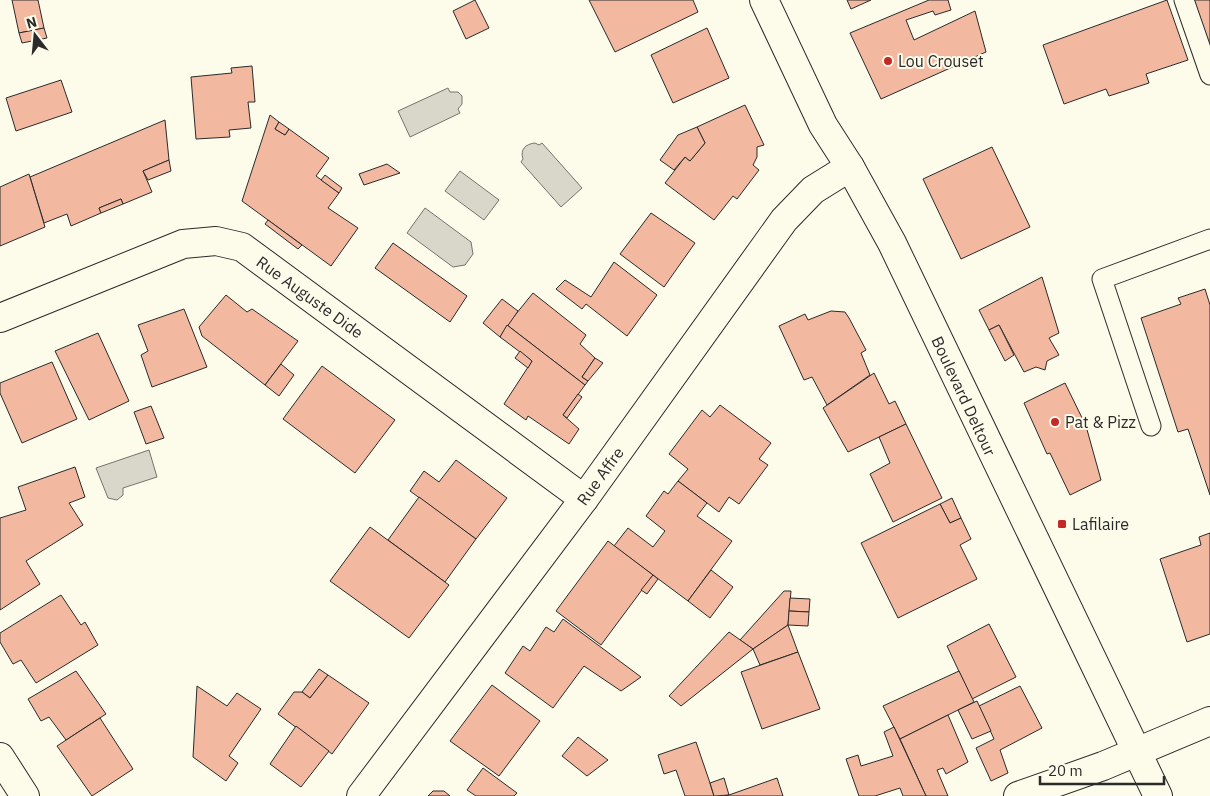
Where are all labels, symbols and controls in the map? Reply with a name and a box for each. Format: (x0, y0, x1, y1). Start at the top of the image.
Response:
north arrow (10, 10, 60, 60)
text: N (24, 12, 39, 33)
place label: Lou Crouset (898, 51, 984, 71)
marker: Lou Crouset (882, 55, 894, 67)
street label: Rue Auguste Dide (253, 251, 368, 343)
street label: Boulevard Deltour (927, 333, 1001, 459)
place label: Pat & Pizz (1065, 412, 1136, 432)
marker: Pat & Pizz (1049, 416, 1061, 428)
street label: Rue Affre (572, 443, 628, 509)
place label: Lafilaire (1072, 514, 1129, 534)
marker: Lafilaire (1056, 518, 1068, 530)
scale bar (1040, 754, 1164, 786)
text: 20 m (1048, 761, 1083, 780)

